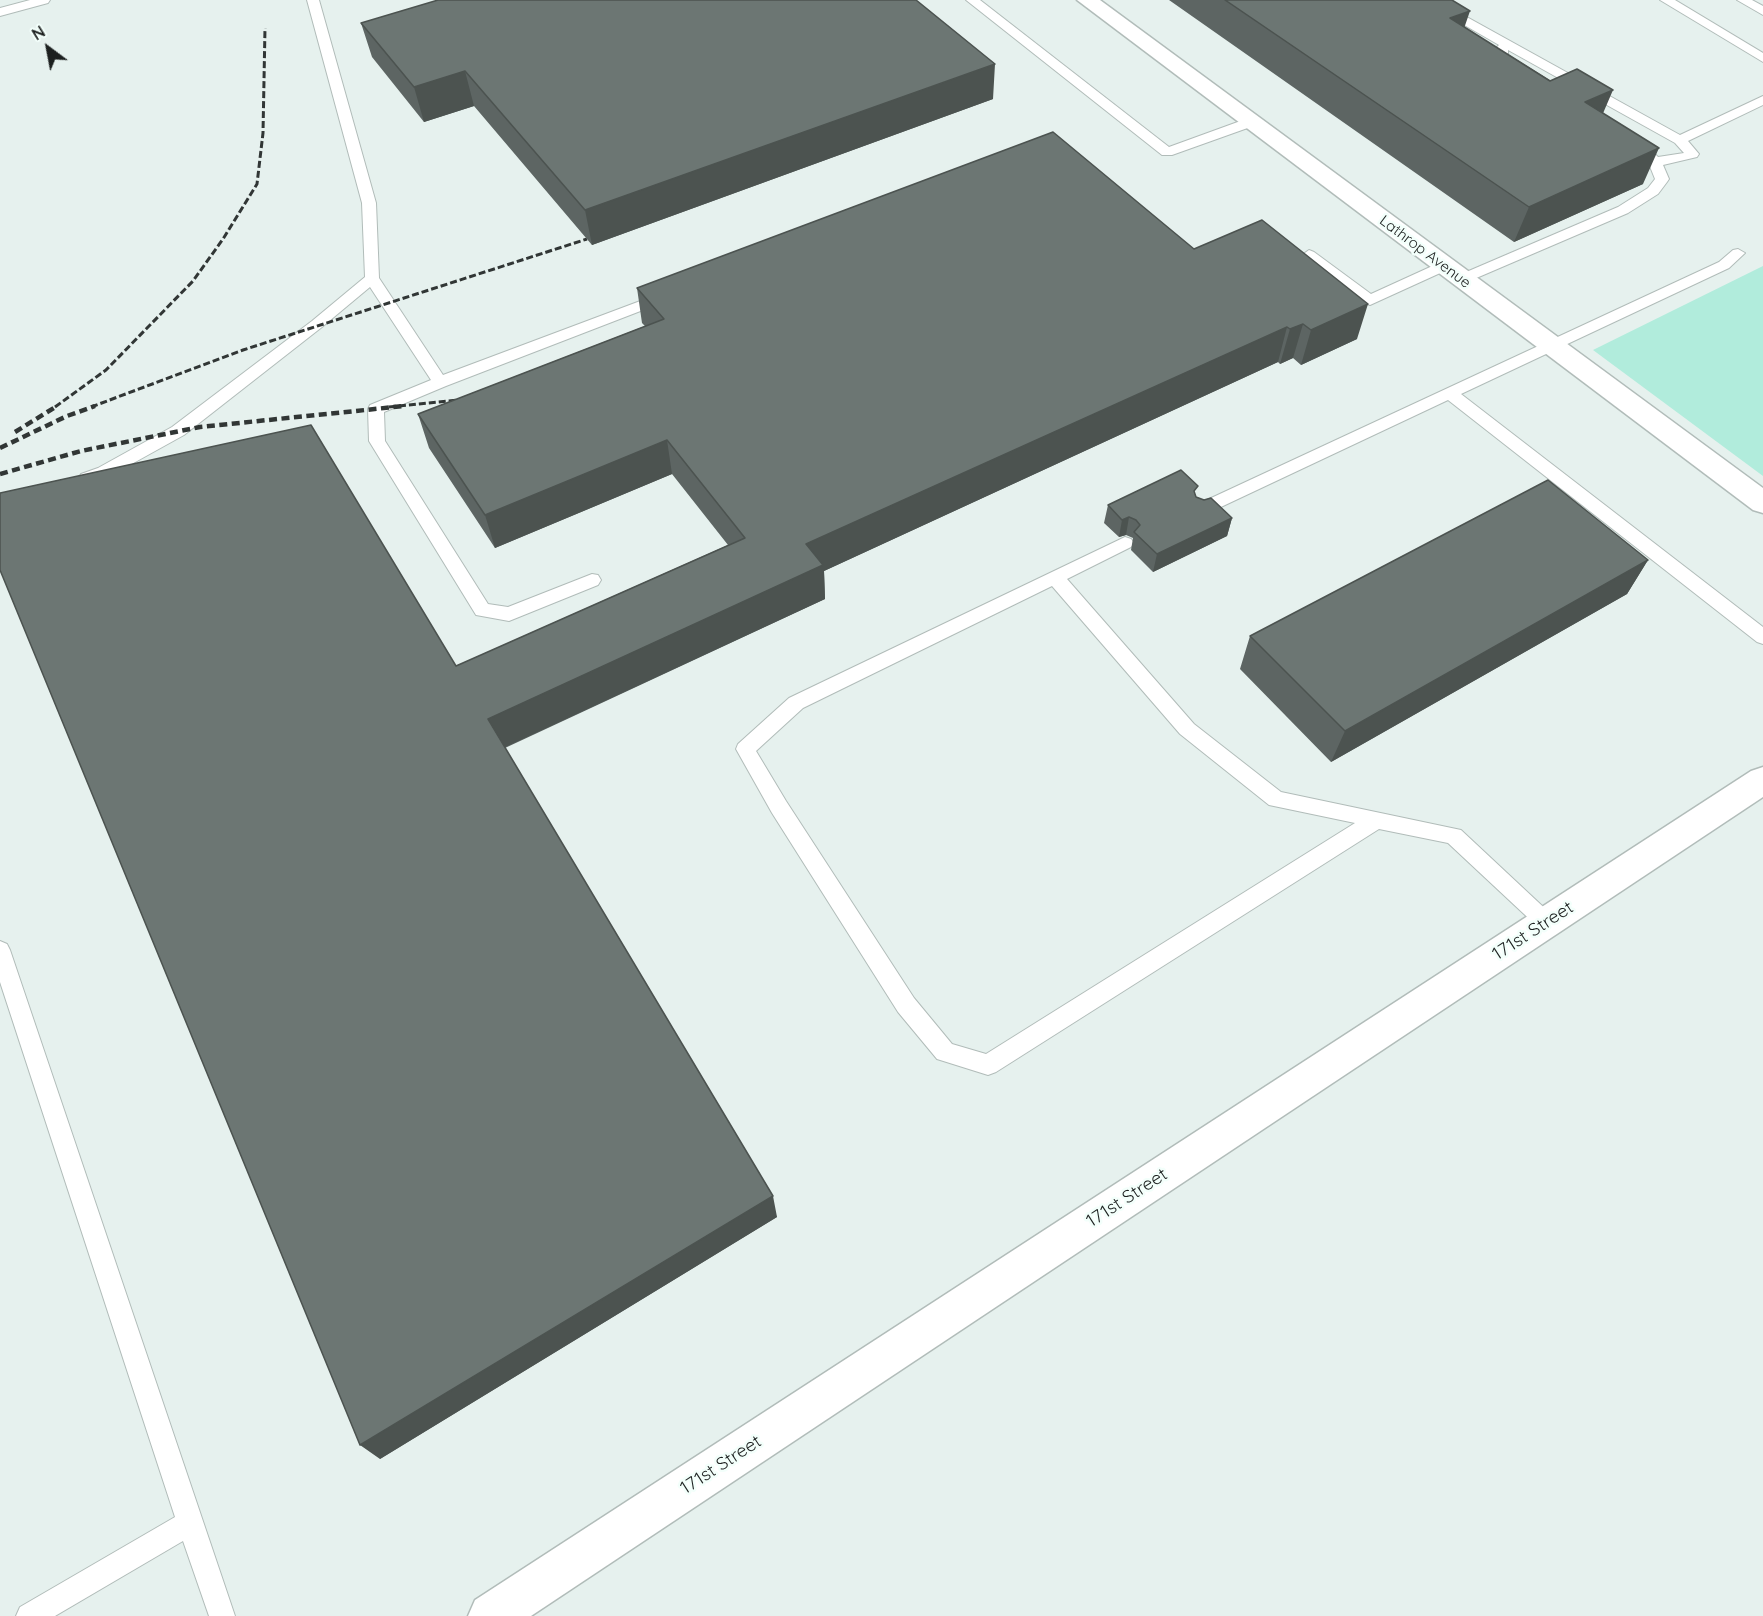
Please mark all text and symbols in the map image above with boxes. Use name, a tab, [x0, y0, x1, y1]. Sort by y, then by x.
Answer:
north arrow	[18, 18, 78, 78]
text: N	[28, 21, 49, 44]
street label: Lathrop Avenue	[1376, 212, 1474, 292]
street label: 171st Street	[1489, 897, 1577, 965]
street label: 171st Street	[1083, 1164, 1171, 1232]
street label: 171st Street	[677, 1431, 765, 1499]

